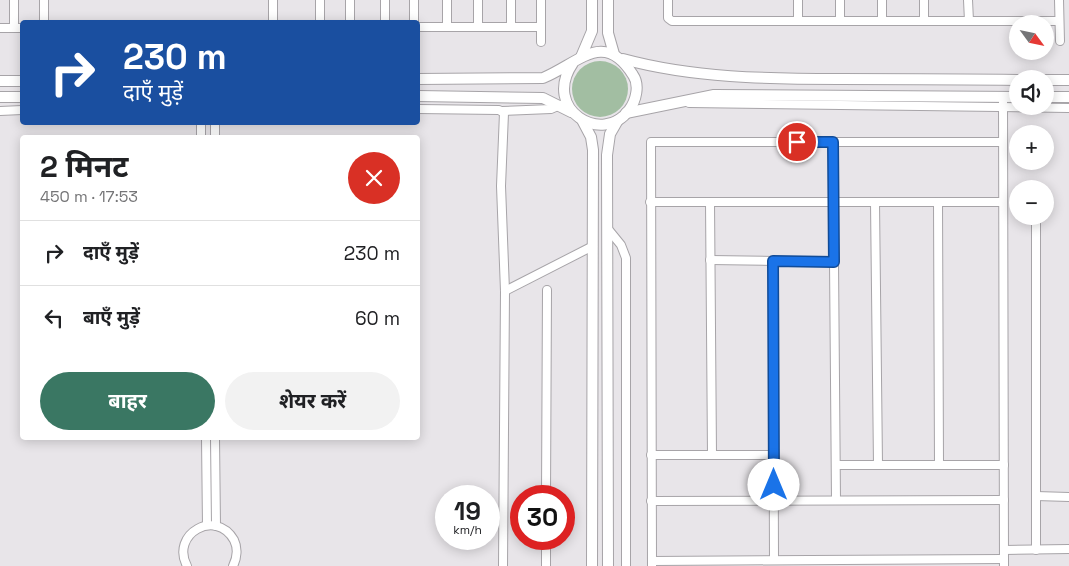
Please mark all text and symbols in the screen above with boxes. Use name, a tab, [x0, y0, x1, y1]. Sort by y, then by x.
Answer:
north arrow	[1009, 15, 1054, 60]
map controls	[1009, 15, 1054, 225]
text: 230 m	[123, 35, 227, 79]
icon: right	[40, 40, 105, 105]
button: sound	[1009, 70, 1054, 115]
text: दाएँ मुड़ें	[123, 78, 183, 106]
pin	[776, 121, 818, 163]
button: +	[1009, 125, 1054, 170]
icon: arrive	[783, 128, 811, 156]
text: 2 मिनट	[40, 147, 128, 186]
button: close	[348, 152, 400, 204]
button: −	[1009, 180, 1054, 225]
text: 450 m · 17:53	[40, 186, 138, 207]
icon: right	[40, 239, 68, 267]
text: दाएँ मुड़ें	[83, 240, 139, 265]
text: 230 m	[344, 241, 400, 266]
icon: left	[40, 304, 68, 332]
text: बाएँ मुड़ें	[83, 305, 140, 330]
text: 60 m	[355, 306, 400, 331]
button: बाहर	[40, 372, 215, 430]
button: शेयर करें	[225, 372, 400, 430]
position arrow	[747, 458, 799, 510]
speed limit sign: 30	[510, 485, 575, 550]
text: 19	[454, 495, 481, 527]
text: km/h	[453, 522, 482, 538]

